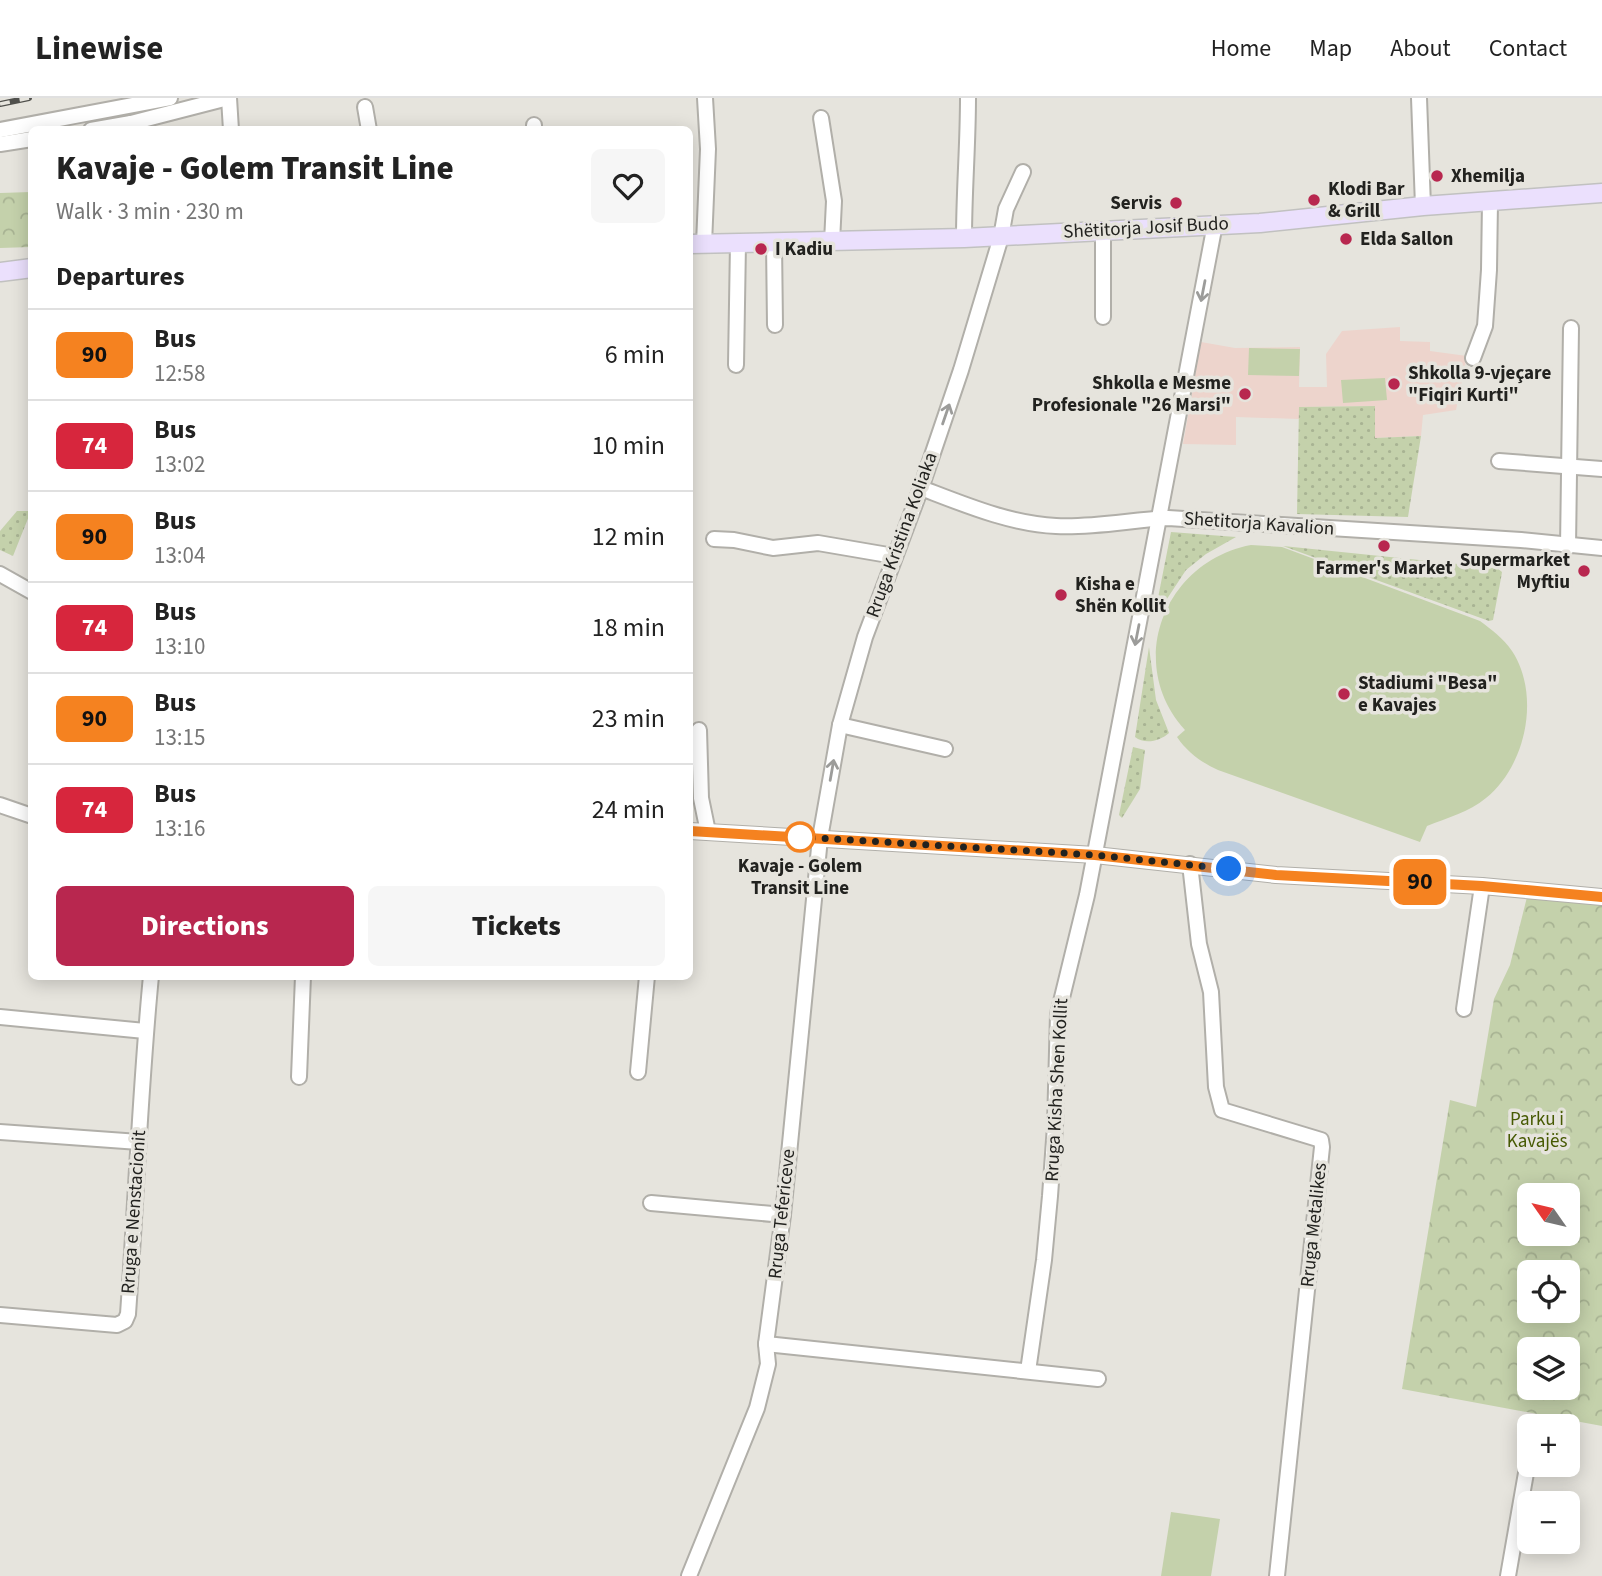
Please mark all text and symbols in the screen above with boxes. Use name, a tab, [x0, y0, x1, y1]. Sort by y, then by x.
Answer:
text: Linewise	[35, 25, 163, 72]
text: Home	[1211, 31, 1271, 66]
text: Map	[1309, 31, 1352, 66]
text: About	[1390, 31, 1451, 66]
text: Contact	[1489, 31, 1567, 66]
text: Kavaje - Golem Transit Line	[56, 145, 454, 192]
button: heart	[591, 149, 665, 223]
place label: Xhemilja	[1451, 163, 1525, 190]
marker: Xhemilja	[1429, 168, 1445, 184]
place label: Klodi Bar & Grill	[1328, 176, 1405, 225]
place label: Servis	[1110, 190, 1162, 217]
marker: Klodi Bar & Grill	[1306, 192, 1322, 208]
text: Walk · 3 min · 230 m	[56, 195, 244, 228]
marker: Servis	[1168, 195, 1184, 211]
street label: Shëtitorja Josif Budo	[1063, 210, 1229, 246]
place label: Elda Sallon	[1360, 226, 1453, 253]
marker: Elda Sallon	[1338, 231, 1354, 247]
place label: I Kadiu	[775, 236, 833, 263]
marker: I Kadiu	[753, 241, 769, 257]
text: Departures	[56, 258, 184, 295]
one-way arrow	[1196, 279, 1209, 302]
text: Bus	[154, 320, 196, 357]
text: 6 min	[605, 336, 665, 373]
text: 90	[82, 337, 107, 372]
text: 12:58	[154, 357, 205, 390]
place label: Shkolla 9-vjeçare "Fiqiri Kurti"	[1408, 360, 1551, 409]
place label: Shkolla e Mesme Profesionale "26 Marsi"	[1032, 370, 1231, 419]
marker: Shkolla 9-vjeçare "Fiqiri Kurti"	[1386, 376, 1402, 392]
marker: Shkolla e Mesme Profesionale "26 Marsi"	[1237, 386, 1253, 402]
one-way arrow	[941, 404, 953, 426]
text: Bus	[154, 411, 196, 448]
text: 10 min	[592, 427, 665, 464]
text: 74	[82, 428, 107, 463]
text: 13:02	[154, 448, 205, 481]
street label: Rruga Kristina Koliaka	[860, 449, 944, 621]
text: Bus	[154, 502, 196, 539]
street label: Shetitorja Kavalion	[1183, 505, 1335, 543]
text: 12 min	[592, 518, 665, 555]
text: 90	[82, 519, 107, 554]
marker: Farmer's Market	[1376, 538, 1392, 554]
text: 13:04	[154, 539, 205, 572]
place label: Supermarket Myftiu	[1460, 547, 1570, 596]
place label: Farmer's Market	[1316, 555, 1452, 582]
marker: Supermarket Myftiu	[1576, 563, 1592, 579]
place label: Kisha e Shën Kollit	[1075, 571, 1166, 620]
marker: Kisha e Shën Kollit	[1053, 587, 1069, 603]
text: Bus	[154, 593, 196, 630]
text: 18 min	[592, 609, 665, 646]
text: 74	[82, 610, 107, 645]
one-way arrow	[1130, 623, 1144, 646]
text: 13:10	[154, 630, 205, 663]
place label: Stadiumi "Besa" e Kavajes	[1358, 670, 1497, 719]
text: Bus	[154, 684, 196, 721]
marker: Stadiumi "Besa" e Kavajes	[1336, 686, 1352, 702]
text: 23 min	[592, 700, 665, 737]
text: 90	[82, 701, 107, 736]
text: 13:15	[154, 721, 205, 754]
one-way arrow	[826, 759, 839, 782]
text: Bus	[154, 775, 196, 812]
text: 24 min	[592, 791, 665, 828]
text: 74	[82, 792, 107, 827]
text: 13:16	[154, 812, 205, 845]
marker: Kavaje - Golem Transit Line	[785, 822, 815, 852]
your location	[1211, 851, 1246, 886]
place label: Kavaje - Golem Transit Line	[738, 853, 862, 902]
line badge: 90	[1388, 859, 1452, 905]
text: 90	[1407, 864, 1433, 899]
button: Directions	[56, 886, 354, 966]
button: Tickets	[368, 886, 665, 966]
street label: Rruga Kisha Shen Kollit	[1039, 997, 1075, 1182]
park label: Parku i Kavajës	[1507, 1106, 1567, 1155]
street label: Rruga e Nenstacionit	[115, 1129, 153, 1295]
street label: Rruga Tefericeve	[762, 1148, 802, 1280]
street label: Rruga Metalikes	[1294, 1161, 1334, 1289]
north arrow	[1517, 1183, 1580, 1246]
map controls	[1517, 1183, 1580, 1554]
button: locate	[1517, 1260, 1580, 1323]
button: layers	[1517, 1337, 1580, 1400]
button: +	[1517, 1414, 1580, 1477]
button: −	[1517, 1491, 1580, 1554]

